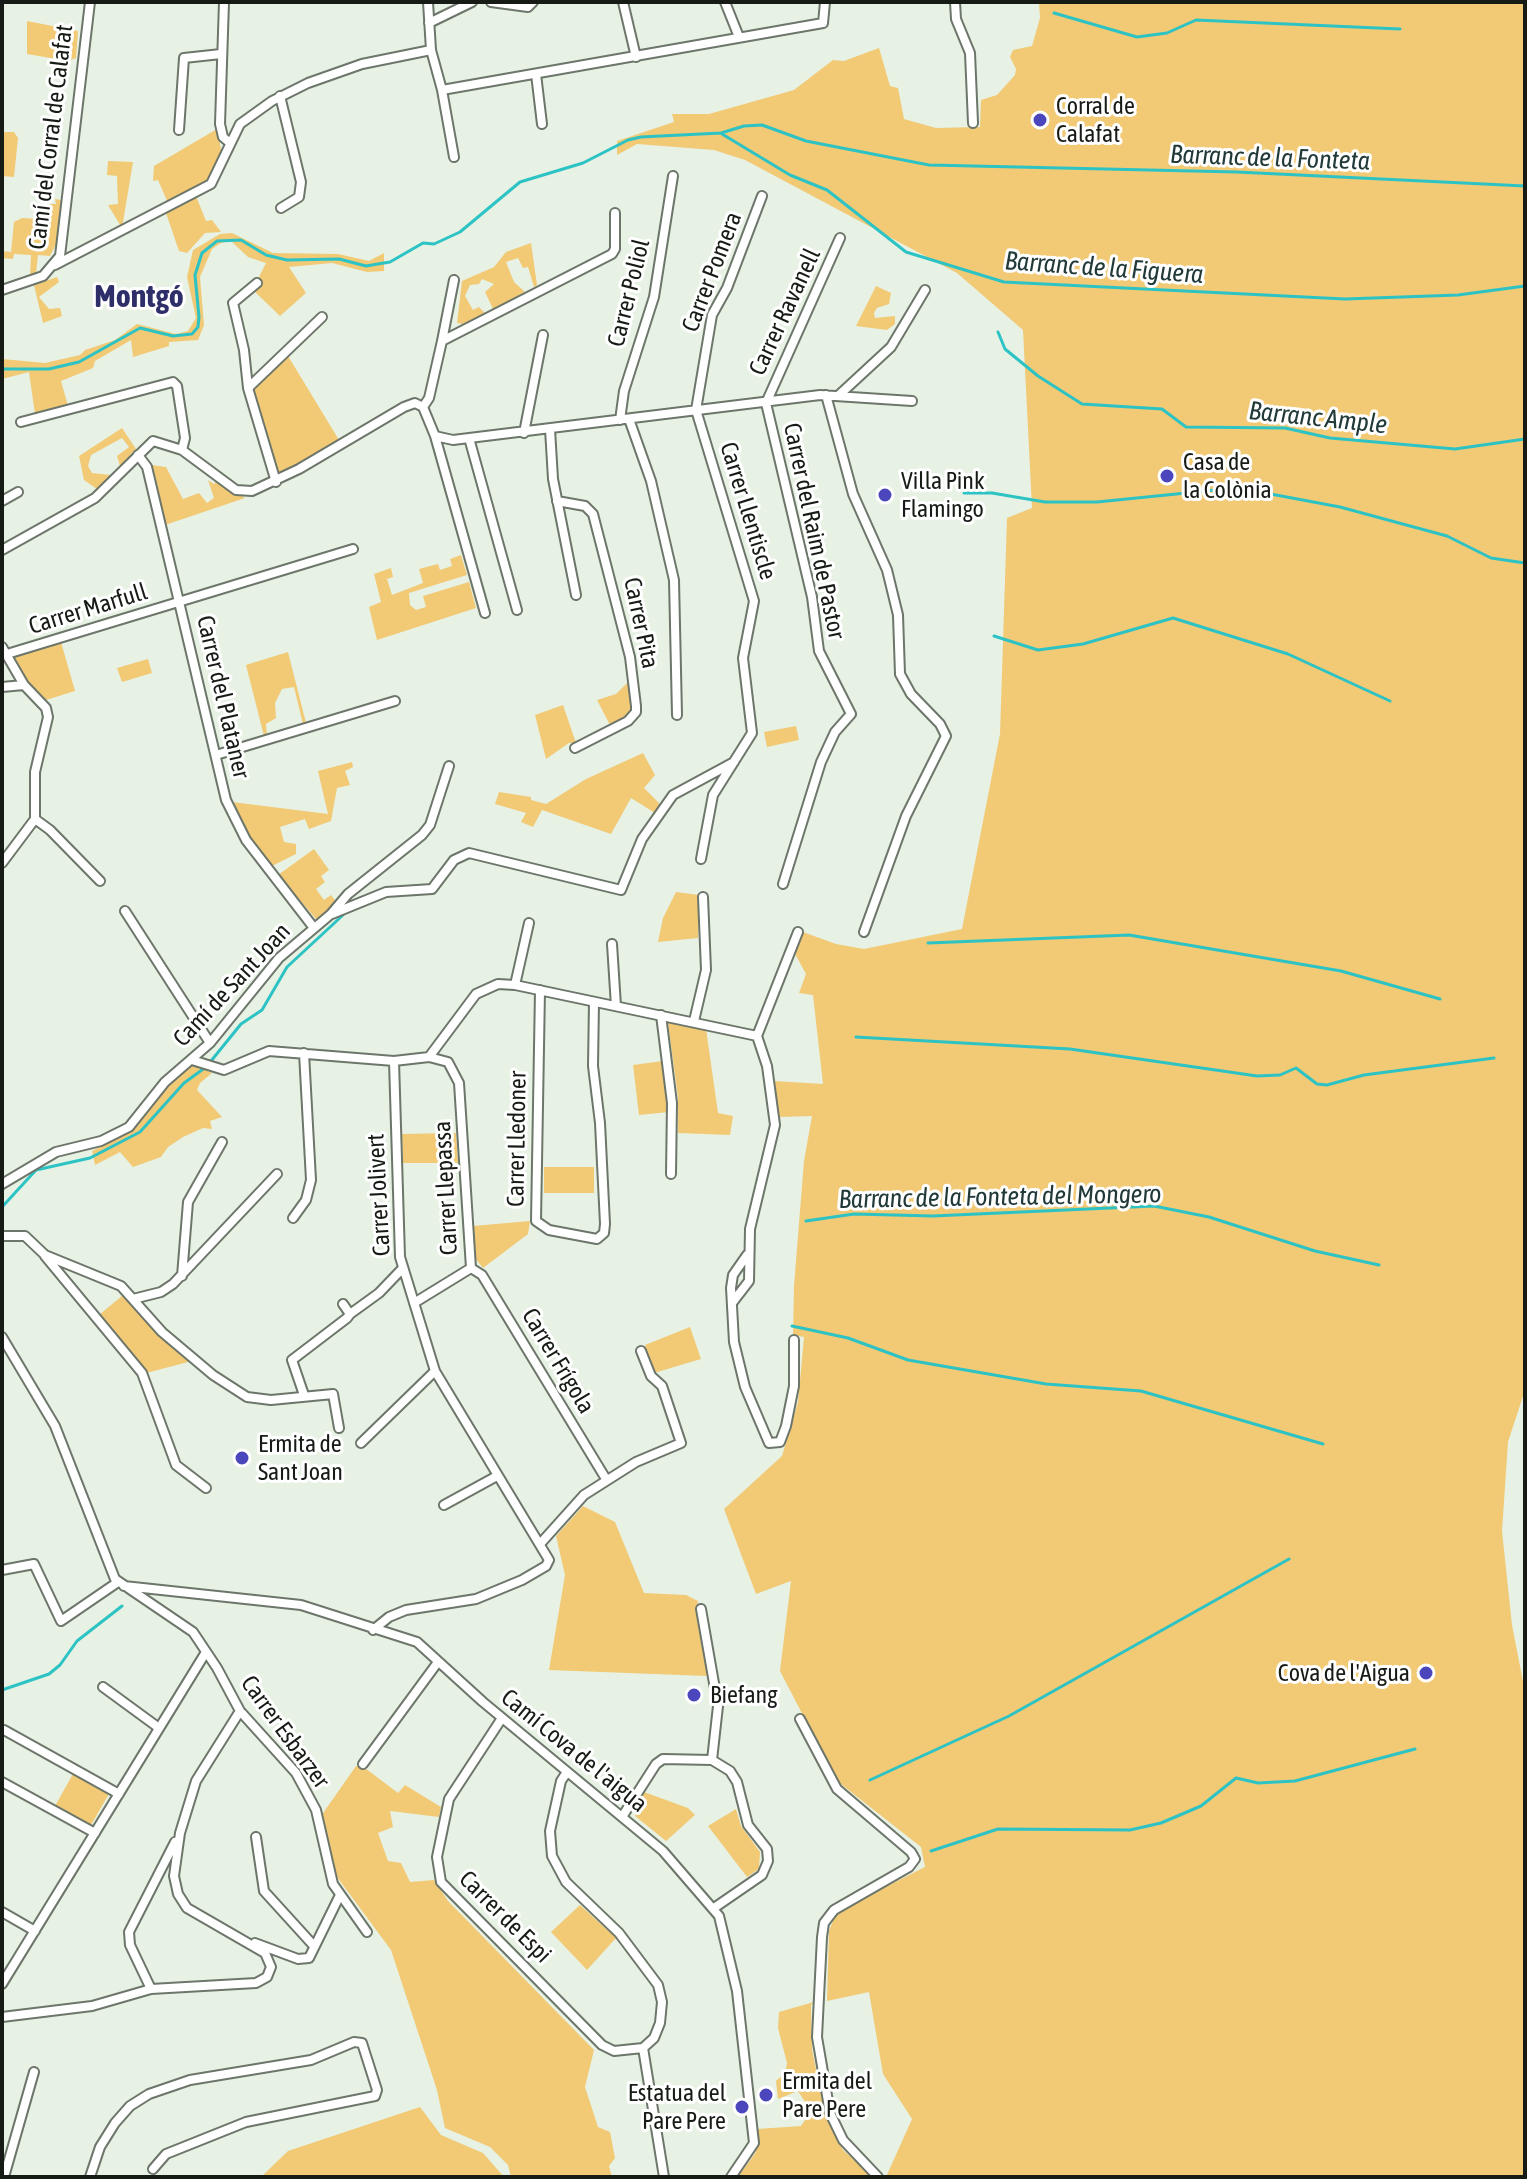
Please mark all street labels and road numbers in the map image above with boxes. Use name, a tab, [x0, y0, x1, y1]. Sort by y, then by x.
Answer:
street label: Camí del Corral de Calafat	[23, 23, 79, 251]
street label: Carrer Pomera	[676, 208, 748, 336]
street label: Carrer Poliol	[602, 236, 656, 350]
street label: Carrer Ravanell	[743, 244, 827, 380]
street label: Carrer del Raim de Pastor	[777, 420, 851, 642]
street label: Carrer Llentiscle	[713, 439, 783, 583]
street label: Carrer Pita	[617, 575, 665, 671]
street label: Carrer Marfull	[25, 577, 151, 641]
street label: Carrer del Plataner	[190, 613, 256, 781]
street label: Camí de Sant Joan	[167, 917, 297, 1053]
street label: Carrer Lledoner	[501, 1071, 533, 1207]
street label: Carrer Llepassa	[428, 1120, 464, 1256]
street label: Carrer Jolivert	[361, 1133, 397, 1257]
street label: Carrer Frígola	[515, 1303, 601, 1419]
street label: Carrer Esbarzer	[235, 1670, 335, 1794]
street label: Camí Cova de l'aigua	[495, 1683, 653, 1819]
street label: Carrer de Espi	[453, 1865, 557, 1969]

